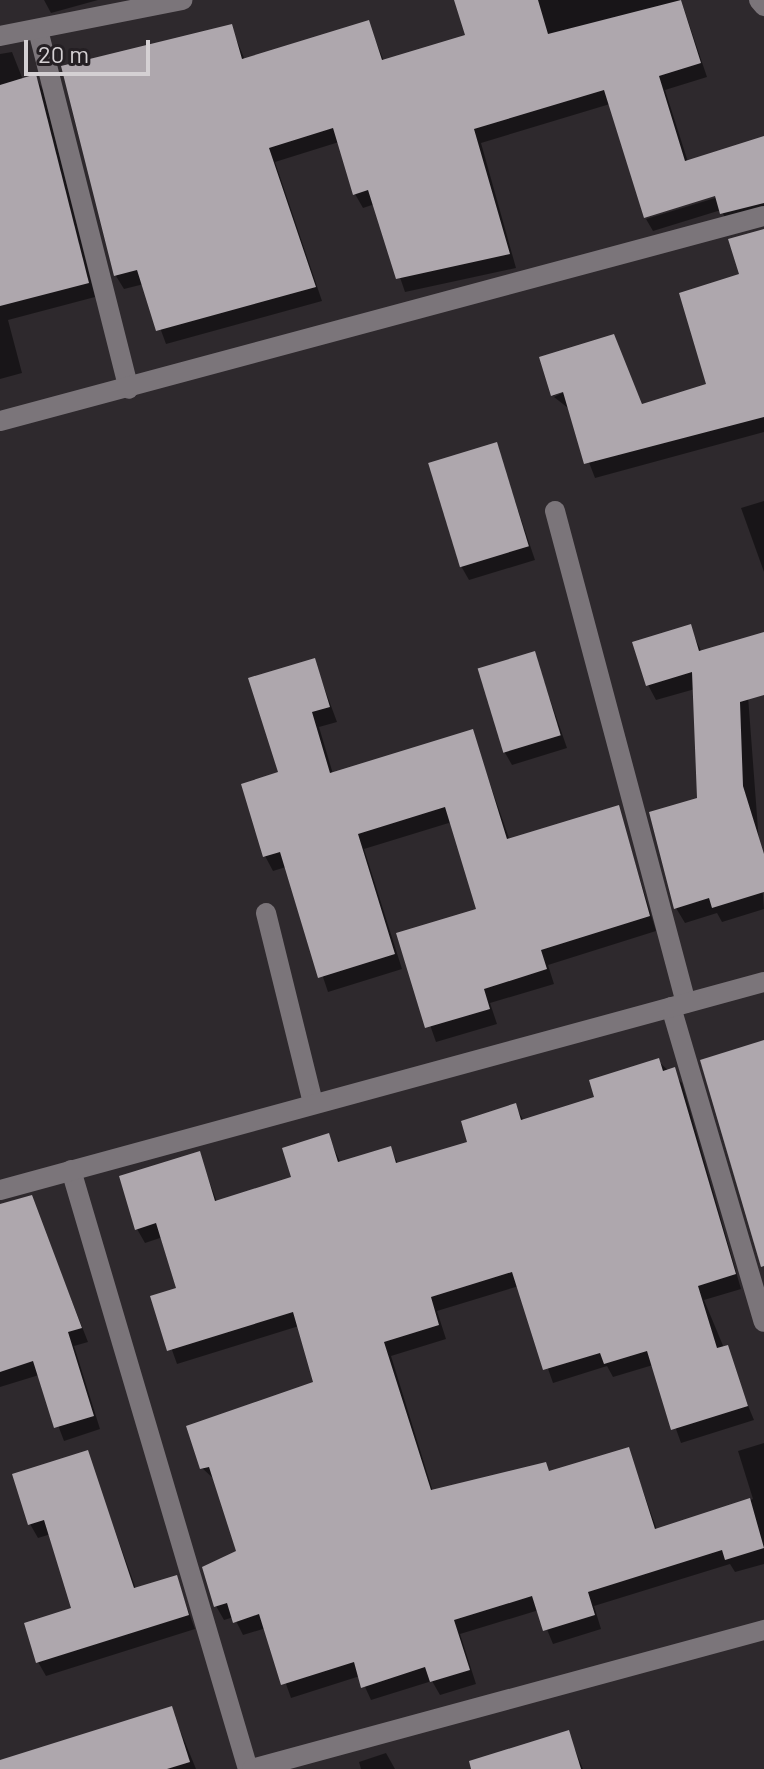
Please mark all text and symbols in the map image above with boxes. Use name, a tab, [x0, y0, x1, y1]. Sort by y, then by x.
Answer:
scale bar	[28, 24, 154, 74]
text: 20 m	[38, 39, 89, 68]

